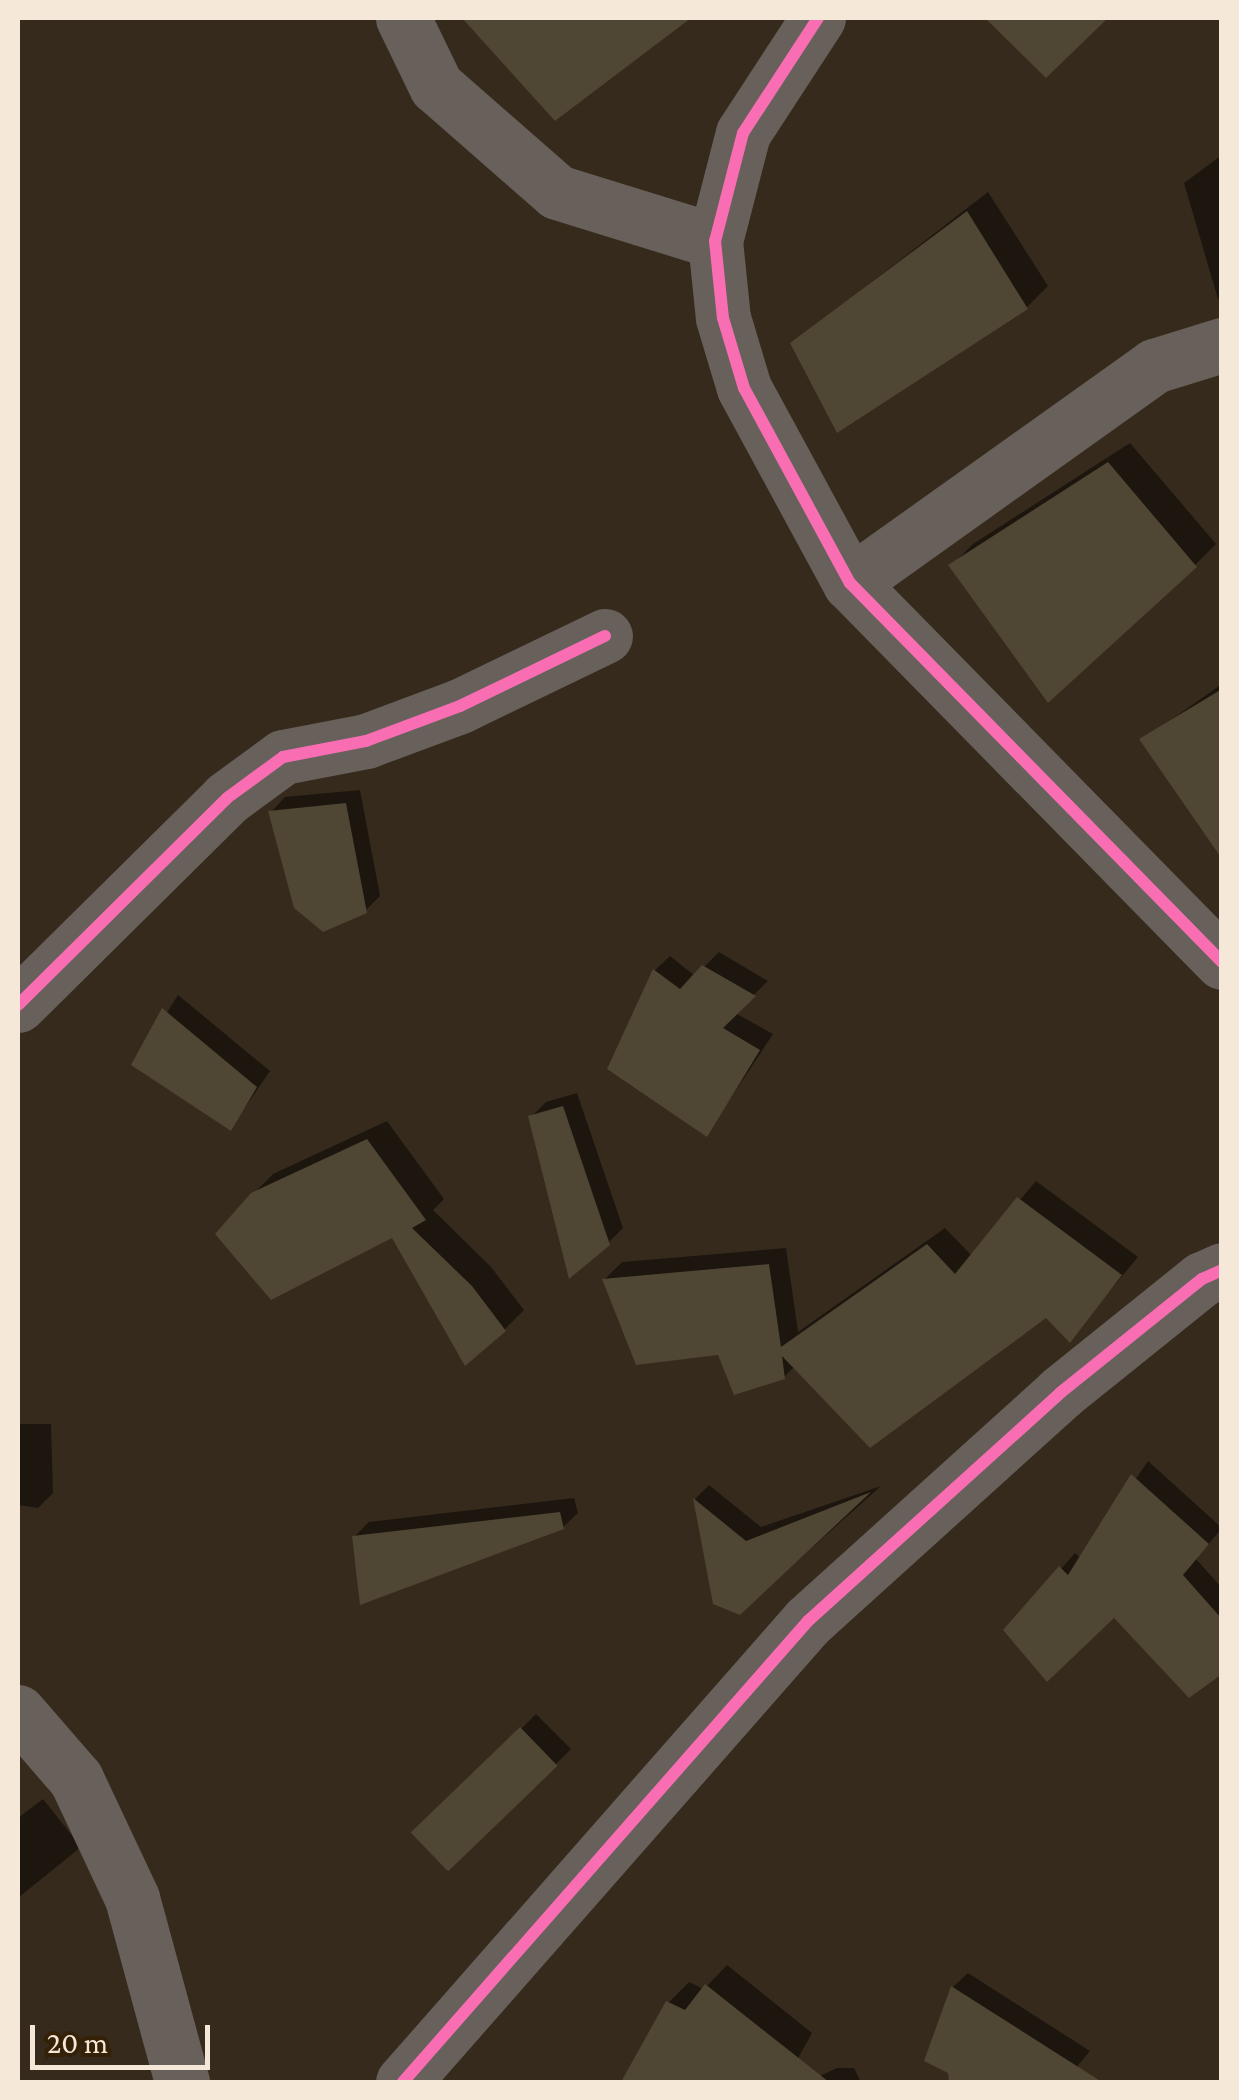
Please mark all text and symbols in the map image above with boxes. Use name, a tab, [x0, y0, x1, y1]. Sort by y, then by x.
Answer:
scale bar	[35, 2005, 215, 2067]
text: 20 m	[47, 2026, 108, 2059]

